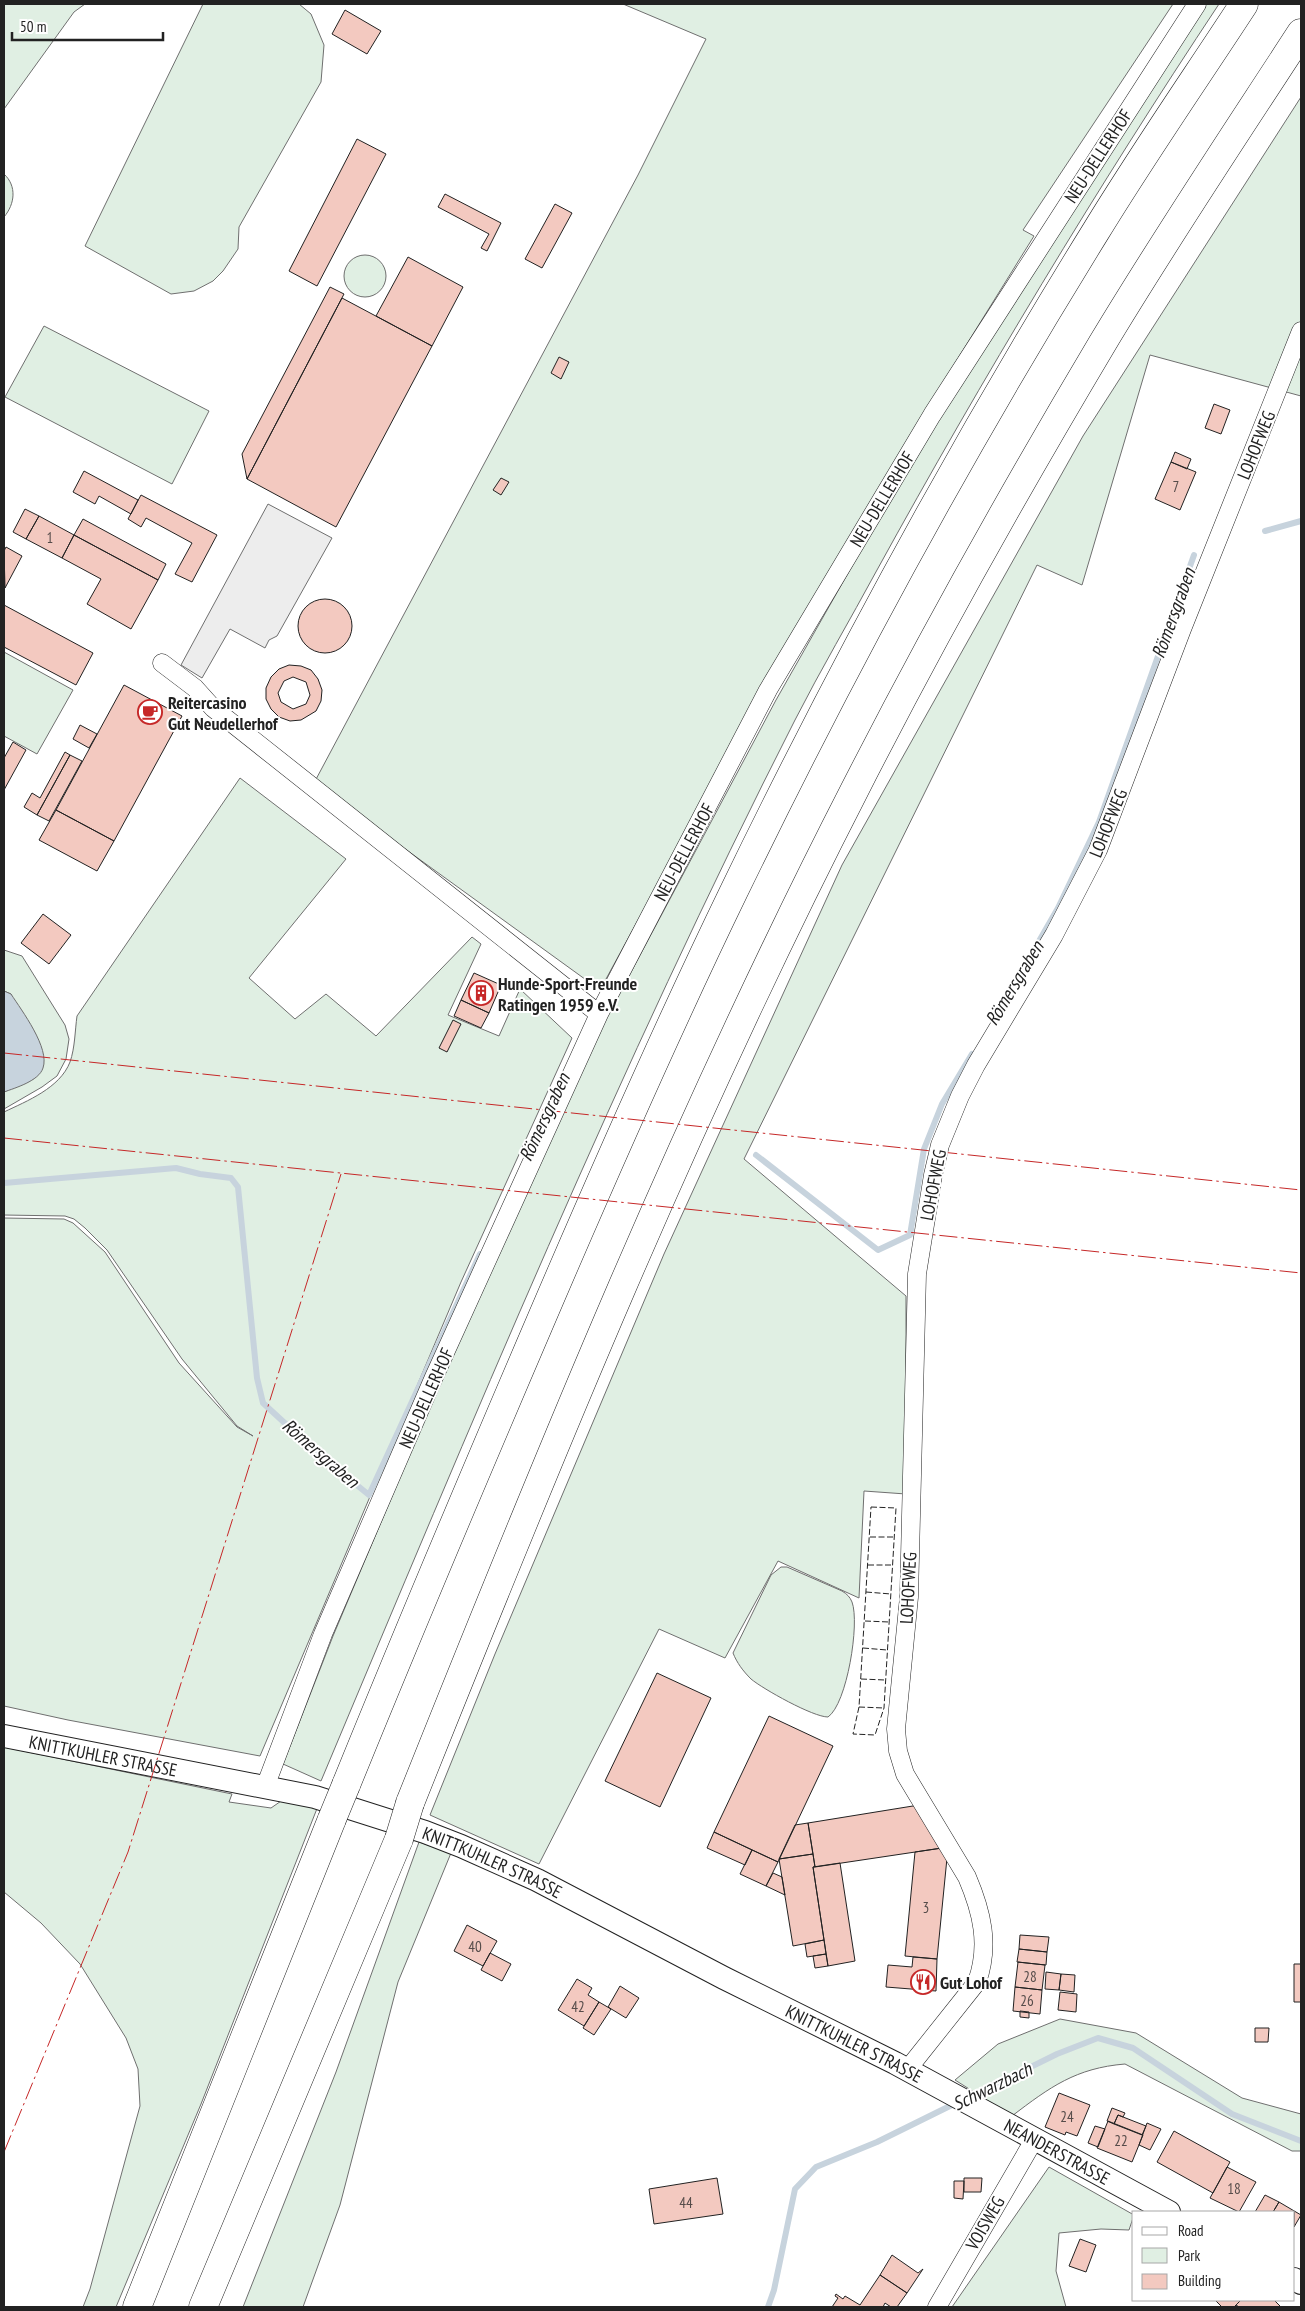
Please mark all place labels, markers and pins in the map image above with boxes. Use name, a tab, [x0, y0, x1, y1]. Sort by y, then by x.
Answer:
place label: Reitercasino Gut Neudellerhof	[168, 691, 279, 735]
cafe icon: Reitercasino Gut Neudellerhof	[137, 699, 163, 725]
place label: Hunde-Sport-Freunde Ratingen 1959 e.V.	[498, 972, 638, 1016]
building icon: Hunde-Sport-Freunde Ratingen 1959 e.V.	[468, 980, 494, 1006]
restaurant icon: Gut Lohof	[910, 1969, 936, 1995]
place label: Gut Lohof	[940, 1971, 1003, 1994]

